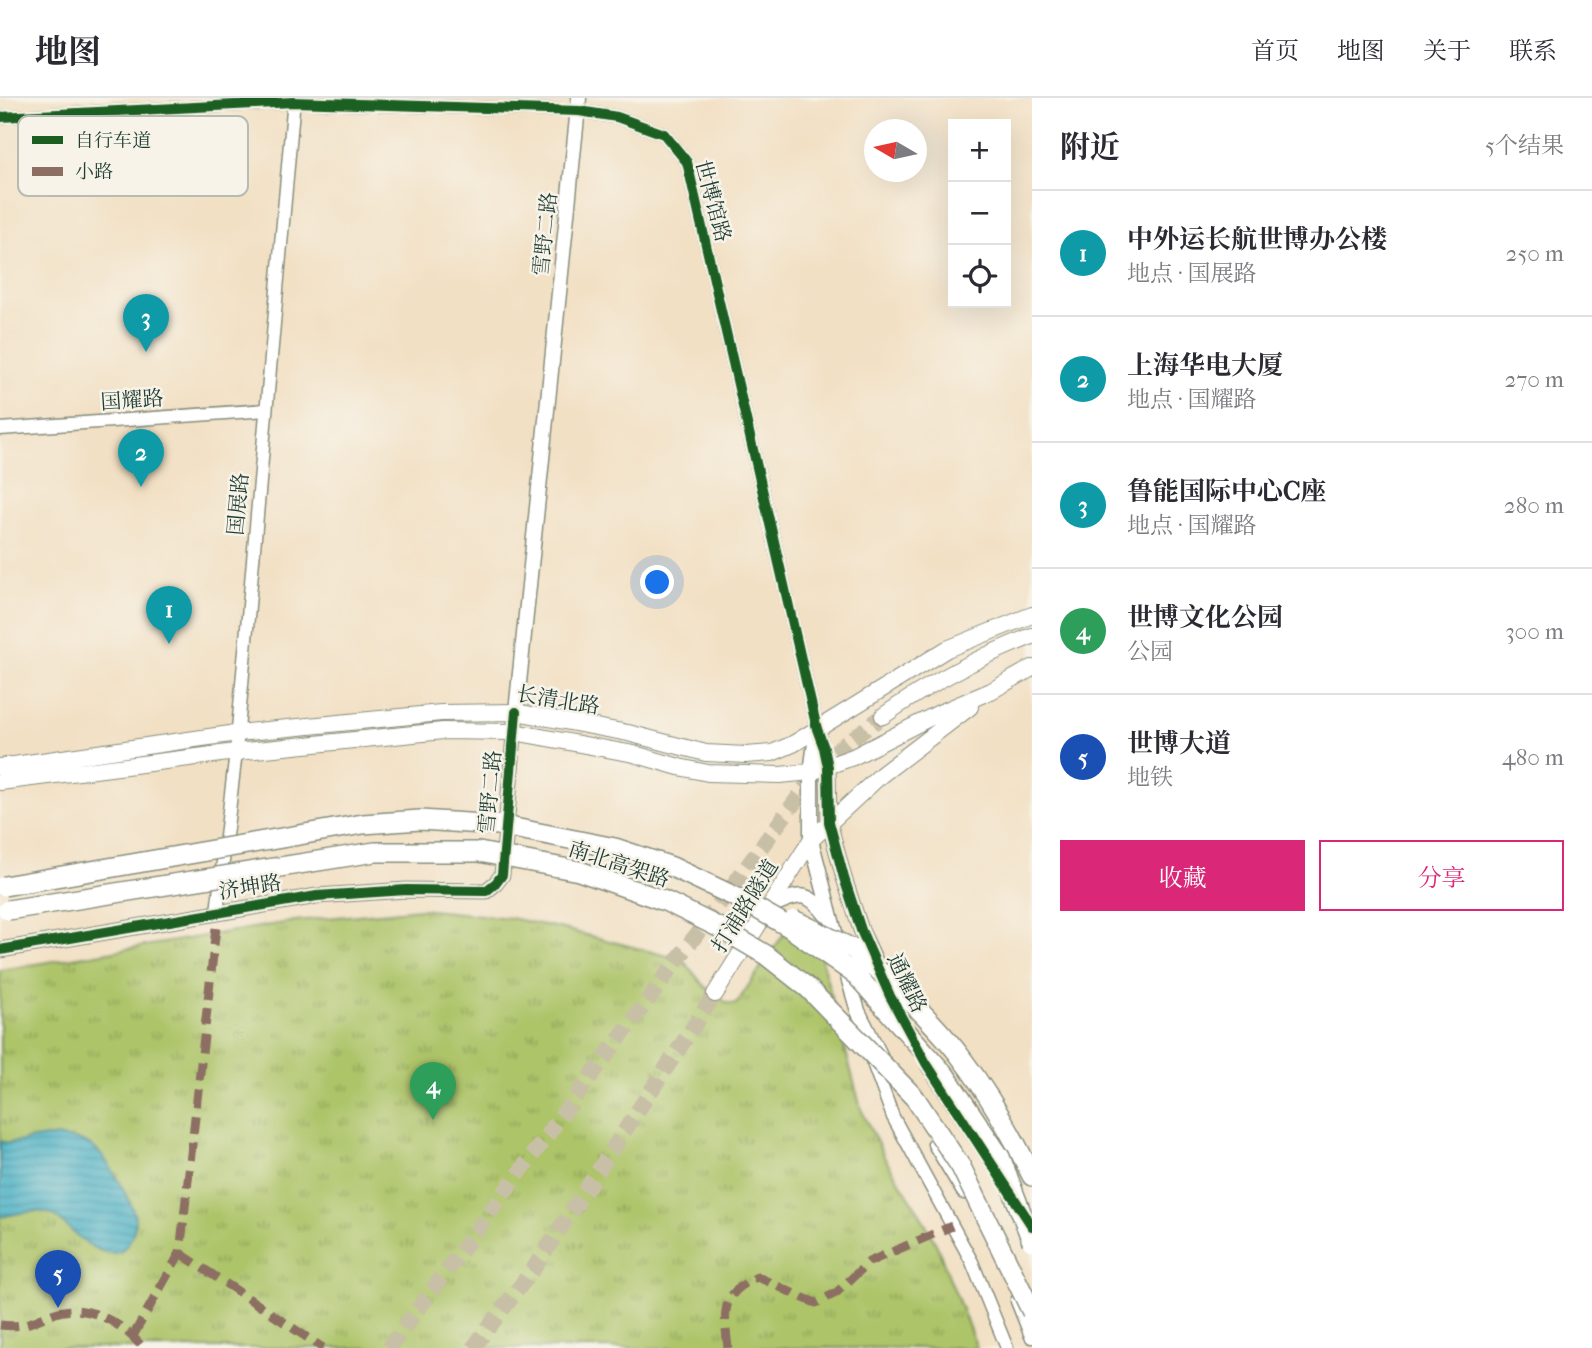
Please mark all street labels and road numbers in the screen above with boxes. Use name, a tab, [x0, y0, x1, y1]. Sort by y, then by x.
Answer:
street label: 世博馆路	[691, 157, 735, 245]
street label: 雪野二路	[529, 191, 561, 277]
street label: 国耀路	[100, 386, 164, 414]
street label: 国展路	[223, 472, 253, 536]
street label: 长清北路	[515, 682, 601, 718]
street label: 雪野二路	[474, 749, 506, 835]
street label: 南北高架路	[565, 836, 673, 892]
street label: 打浦路隧道	[707, 855, 783, 957]
street label: 济坤路	[217, 870, 283, 904]
street label: 通耀路	[882, 949, 932, 1017]

